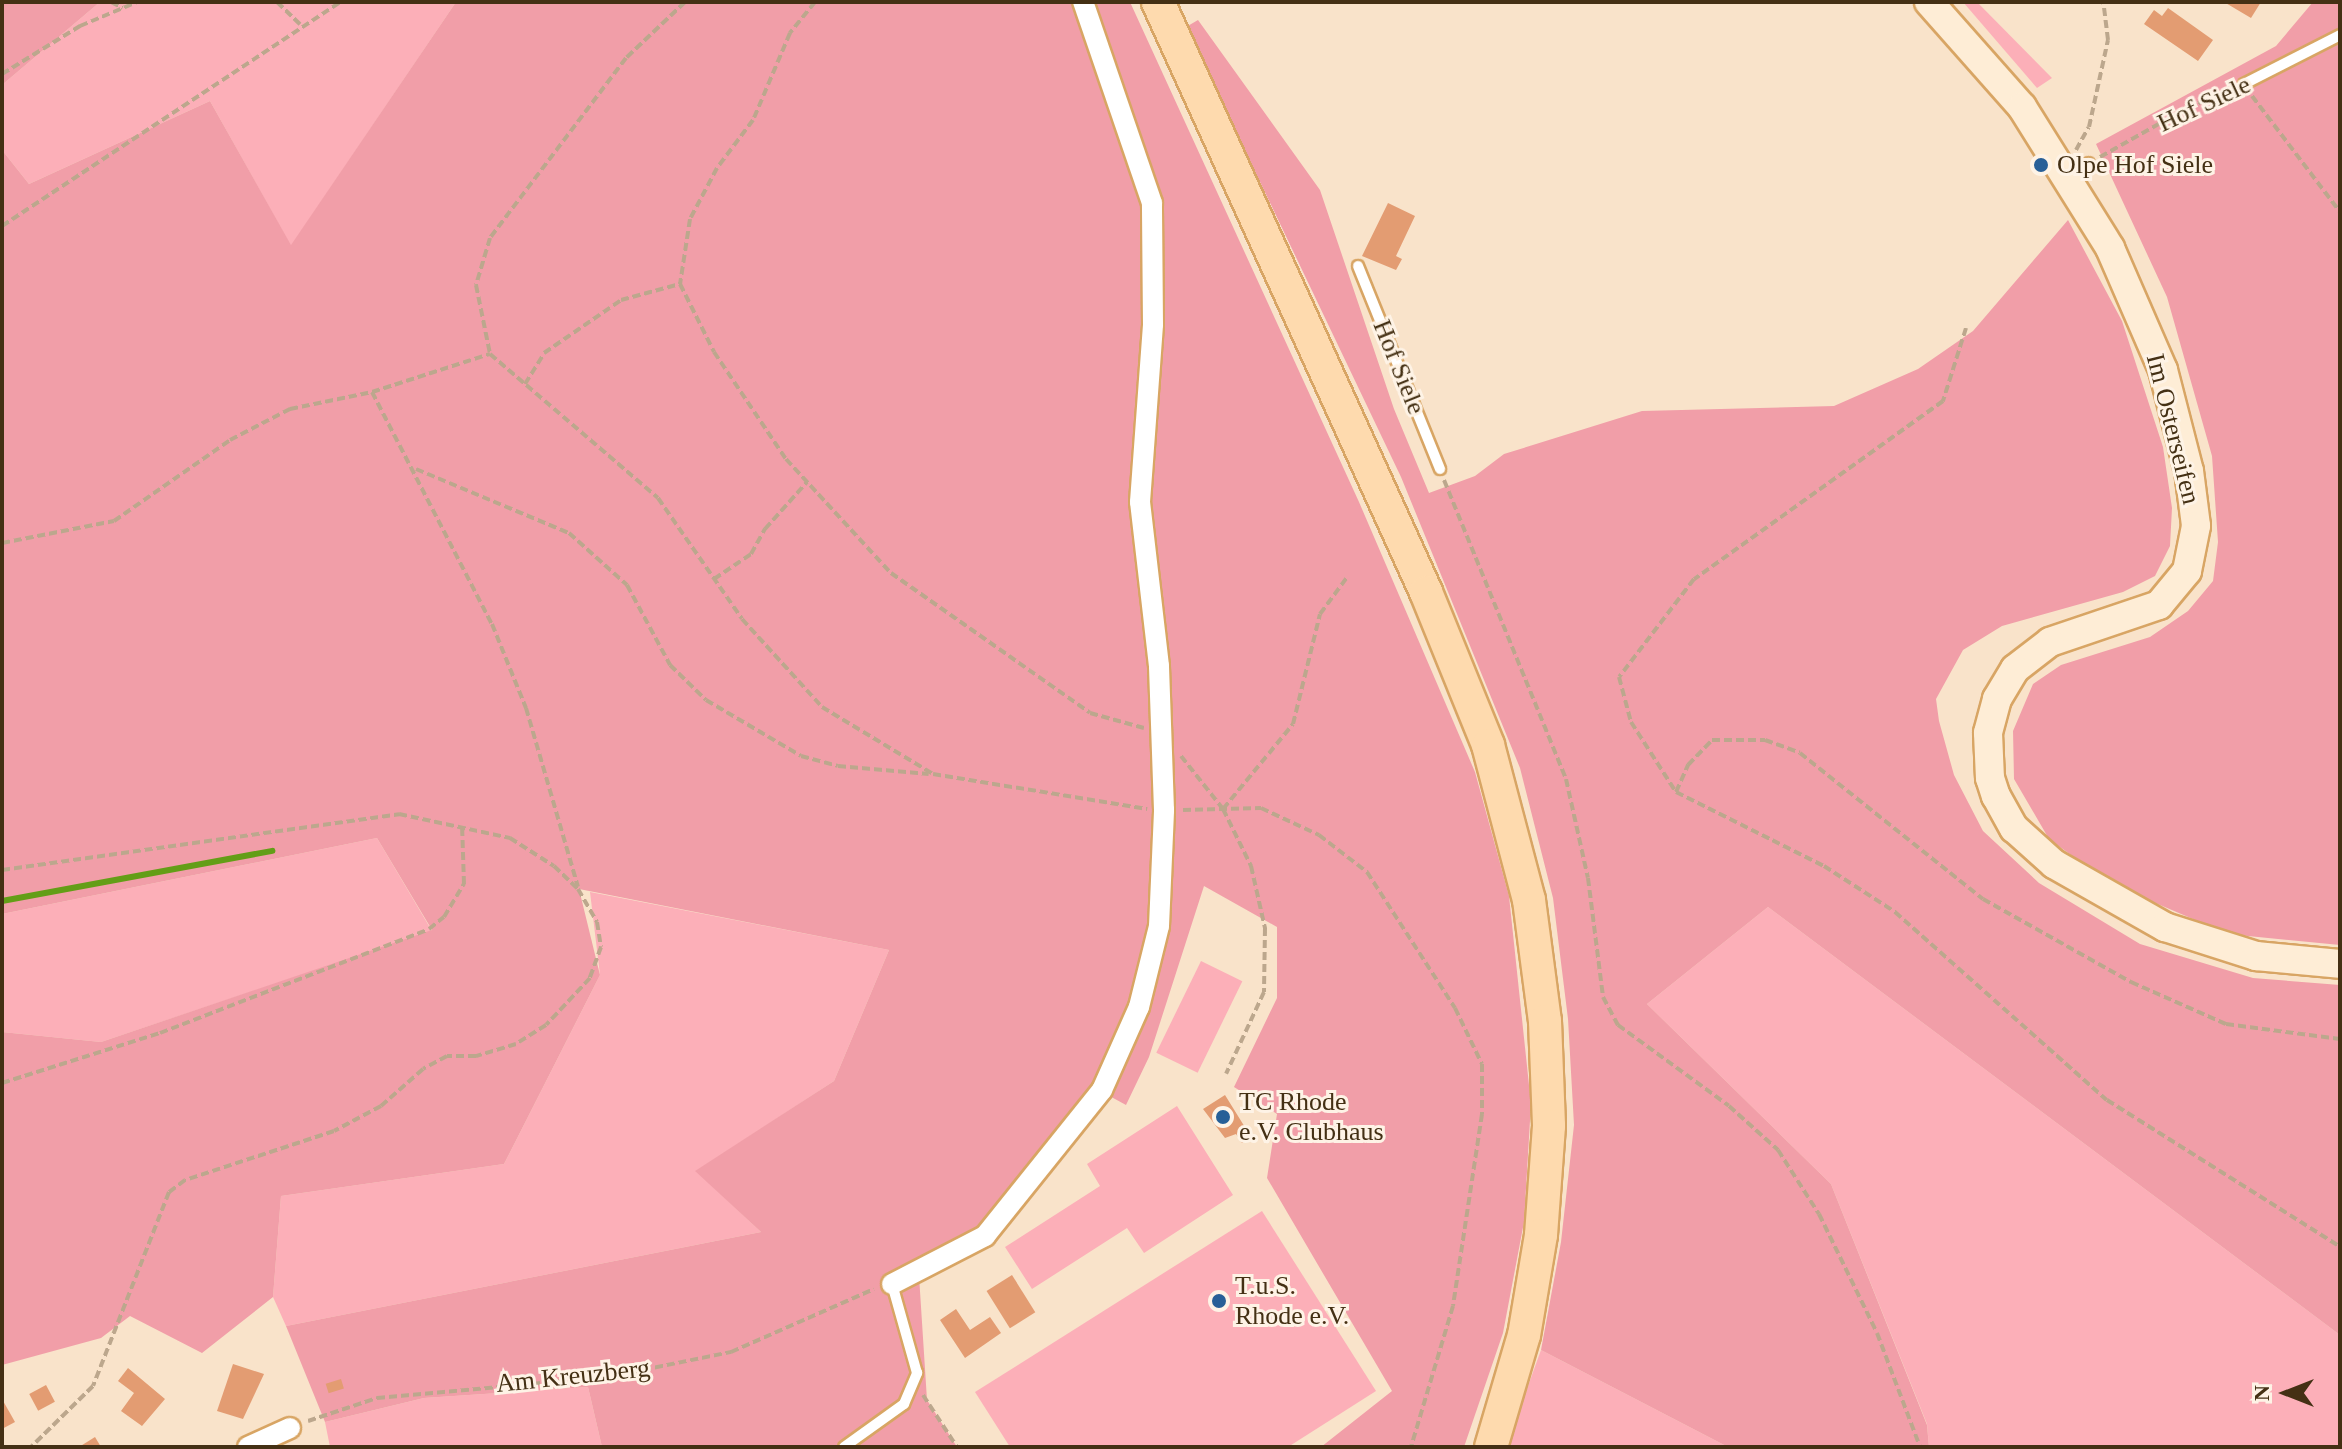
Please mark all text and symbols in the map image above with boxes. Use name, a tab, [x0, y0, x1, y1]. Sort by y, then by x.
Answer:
street label: Hof Siele	[2153, 69, 2255, 139]
place label: Olpe Hof Siele	[2057, 149, 2213, 181]
marker: Olpe Hof Siele	[2032, 156, 2050, 174]
street label: Hof Siele	[1366, 315, 1432, 419]
street label: Im Osterseifen	[2139, 351, 2207, 507]
place label: TC Rhode e.V. Clubhaus	[1239, 1086, 1384, 1148]
marker: TC Rhode e.V. Clubhaus	[1214, 1108, 1232, 1126]
place label: T.u.S. Rhode e.V.	[1235, 1270, 1349, 1332]
marker: T.u.S. Rhode e.V.	[1210, 1292, 1228, 1310]
street label: Am Kreuzberg	[494, 1352, 652, 1400]
north arrow	[2246, 1353, 2326, 1433]
text: N	[2249, 1385, 2274, 1401]

